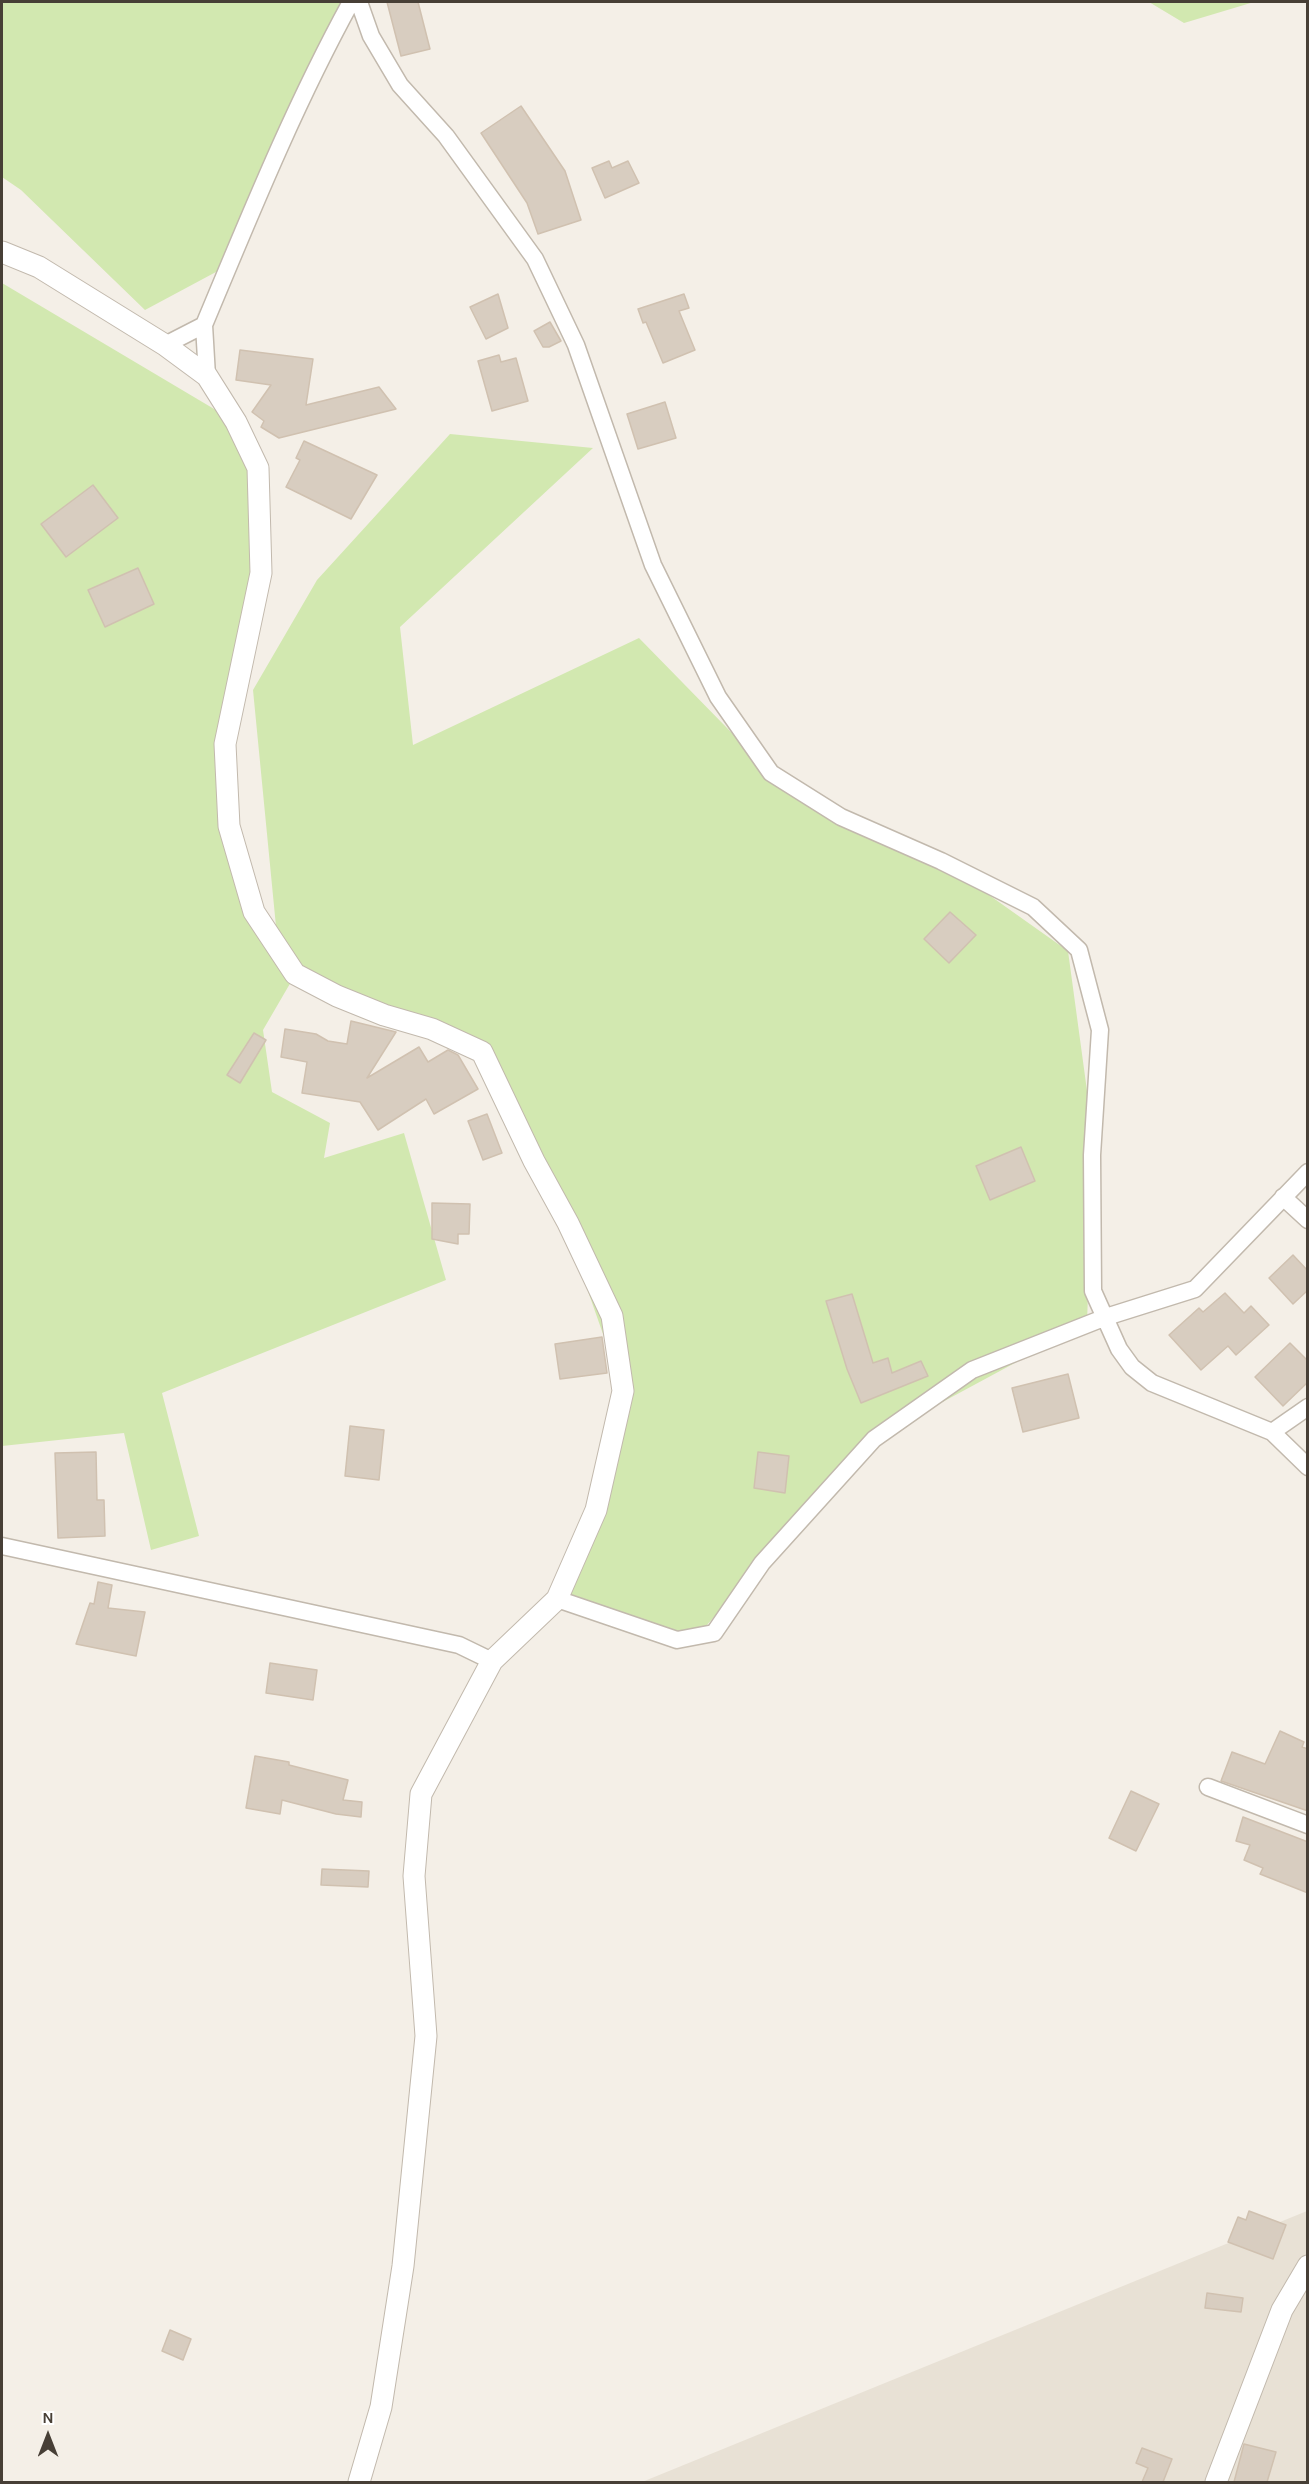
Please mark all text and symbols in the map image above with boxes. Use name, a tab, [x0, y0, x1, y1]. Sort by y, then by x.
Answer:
north arrow	[18, 2406, 78, 2466]
text: N	[42, 2408, 54, 2427]

